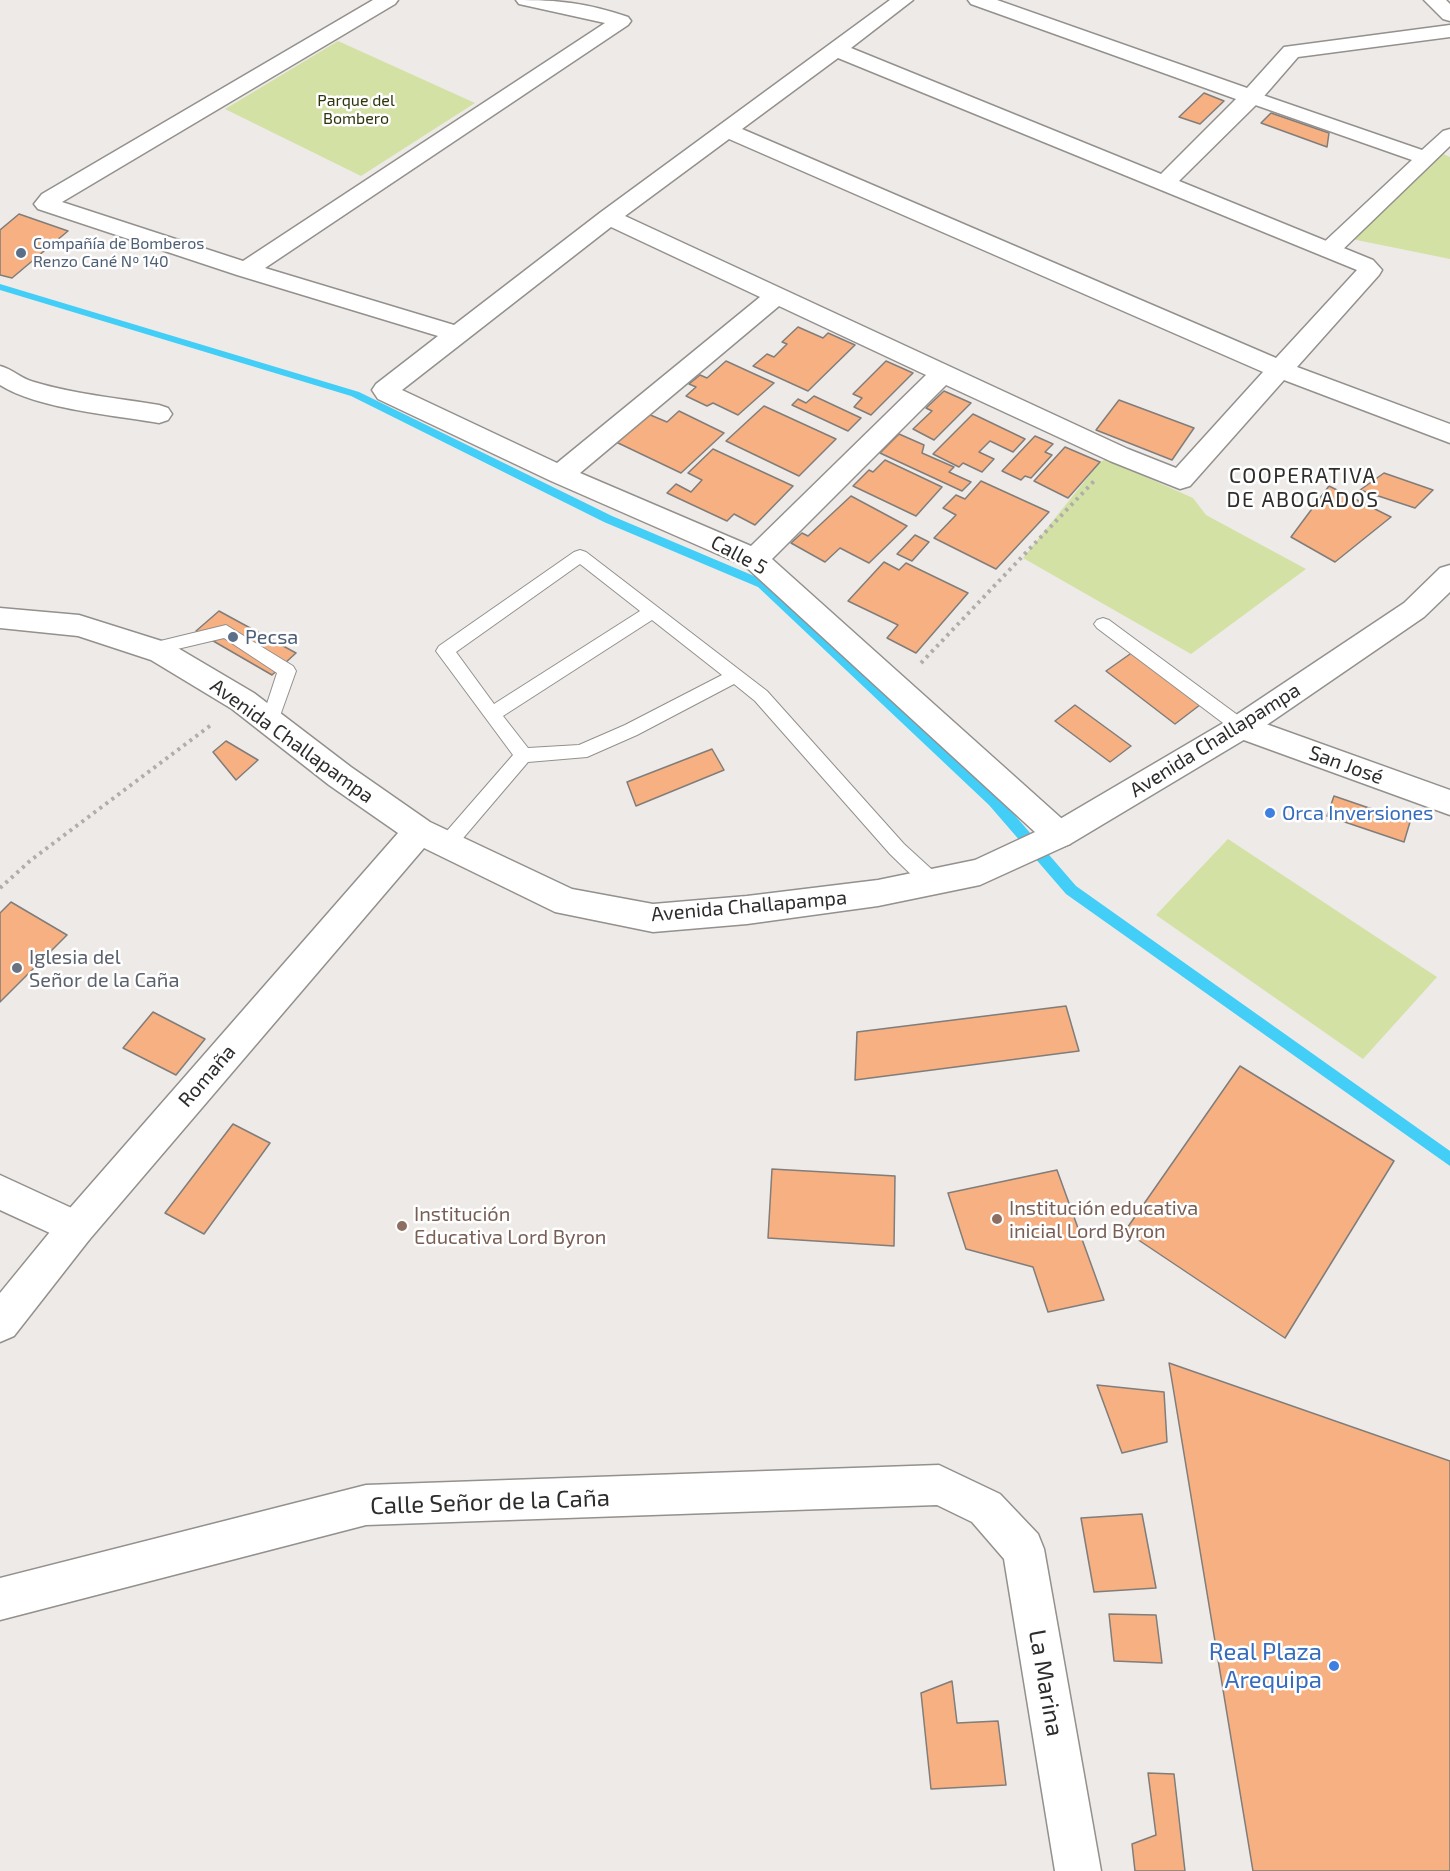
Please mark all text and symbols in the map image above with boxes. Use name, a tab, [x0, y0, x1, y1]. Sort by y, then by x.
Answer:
park label: Parque del Bombero	[317, 91, 395, 129]
place label: Compañía de Bomberos Renzo Cané Nº 140	[33, 234, 204, 272]
marker: Compañía de Bomberos Renzo Cané Nº 140	[14, 246, 28, 260]
district label: COOPERATIVA DE ABOGADOS	[1227, 463, 1379, 513]
street label: Calle 5	[707, 530, 771, 580]
place label: Pecsa	[245, 625, 298, 649]
marker: Pecsa	[226, 630, 240, 644]
street label: Avenida Challapampa	[206, 674, 378, 808]
street label: Avenida Challapampa	[1125, 678, 1305, 802]
street label: San José	[1306, 740, 1386, 790]
place label: Orca Inversiones	[1282, 801, 1433, 825]
marker: Orca Inversiones	[1263, 806, 1277, 820]
street label: Avenida Challapampa	[650, 885, 848, 927]
place label: Iglesia del Señor de la Caña	[29, 945, 179, 992]
marker: Iglesia del Señor de la Caña	[10, 961, 24, 975]
street label: Romaña	[173, 1040, 241, 1112]
place label: Institución educativa inicial Lord Byron	[1009, 1196, 1198, 1243]
place label: Institución Educativa Lord Byron	[414, 1202, 606, 1249]
marker: Institución educativa inicial Lord Byron	[990, 1212, 1004, 1226]
marker: Institución Educativa Lord Byron	[395, 1219, 409, 1233]
street label: Calle Señor de la Caña	[370, 1483, 610, 1521]
street label: La Marina	[1022, 1627, 1070, 1739]
place label: Real Plaza Arequipa	[1209, 1638, 1322, 1694]
marker: Real Plaza Arequipa	[1327, 1659, 1341, 1673]

